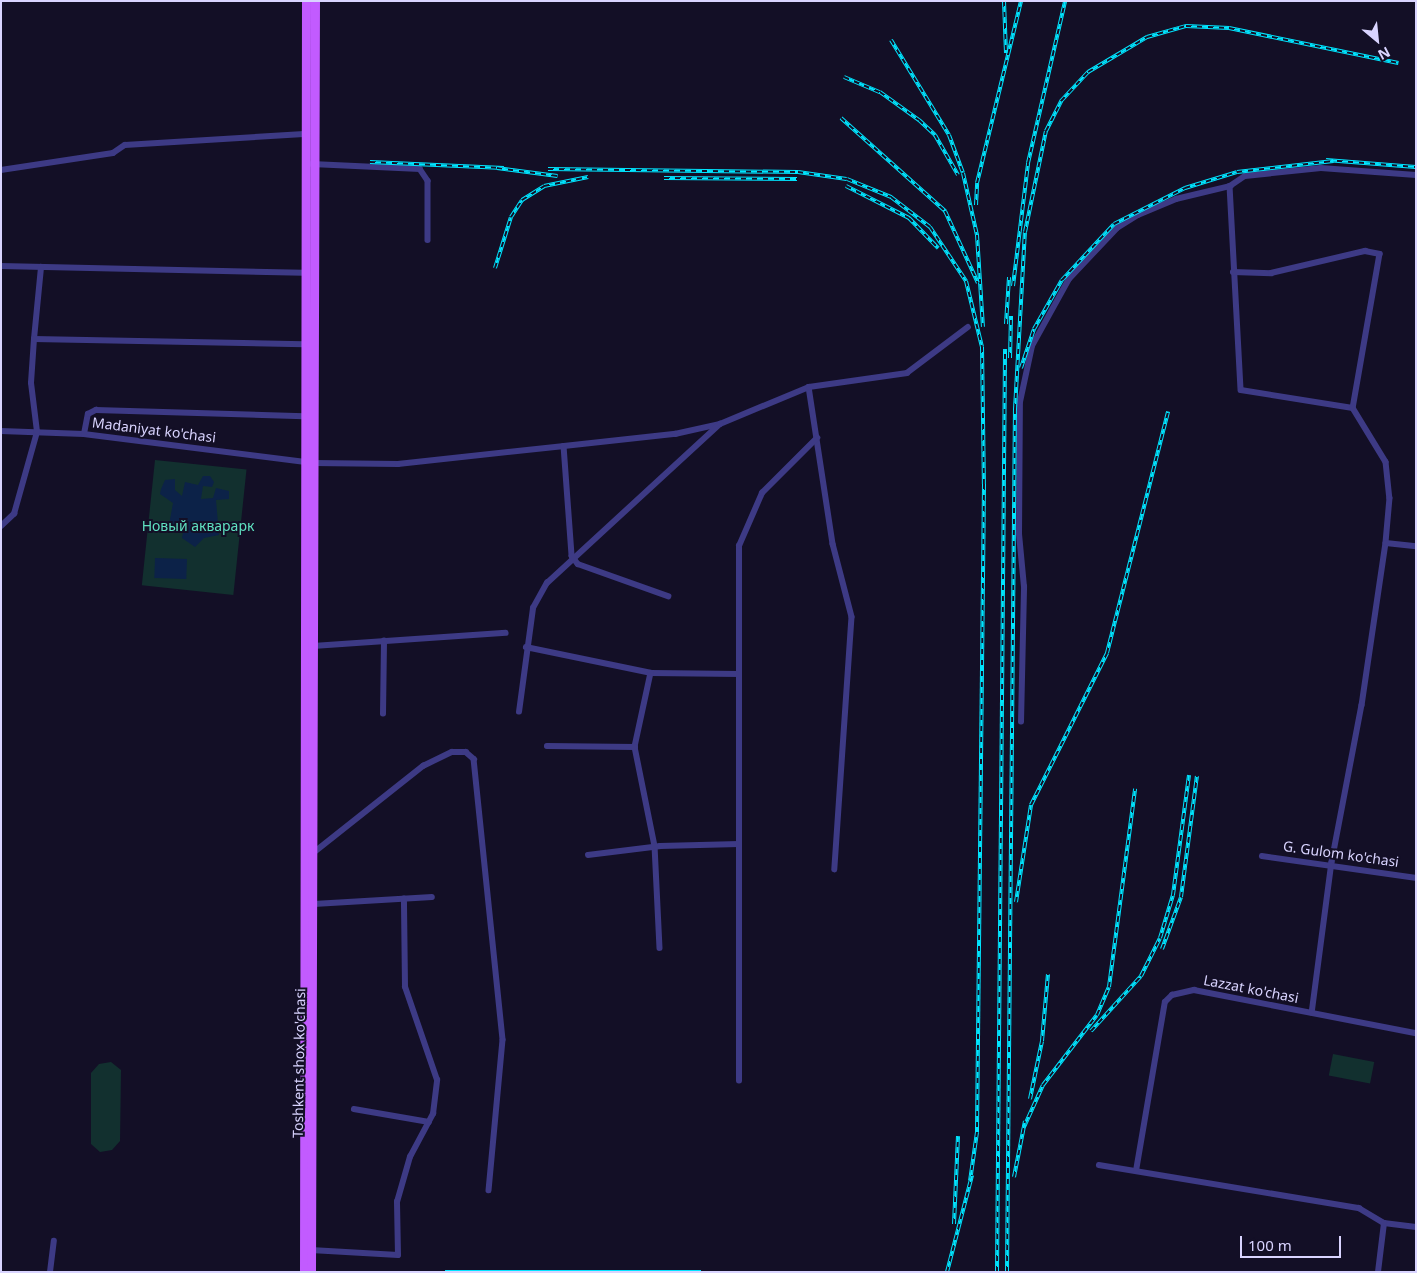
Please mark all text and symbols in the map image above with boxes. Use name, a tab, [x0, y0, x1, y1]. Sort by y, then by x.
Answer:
north arrow	[1352, 15, 1402, 65]
text: N	[1375, 43, 1394, 65]
street label: Madaniyat ko'chasi	[91, 414, 217, 446]
park label: Новый акварарк	[142, 518, 254, 534]
street label: G. Gulom ko'chasi	[1282, 838, 1400, 870]
street label: Lazzat ko'chasi	[1202, 972, 1300, 1006]
street label: Toshkent shox ko'chasi	[289, 988, 309, 1138]
scale bar	[1242, 1226, 1343, 1258]
text: 100 m	[1248, 1235, 1292, 1255]

